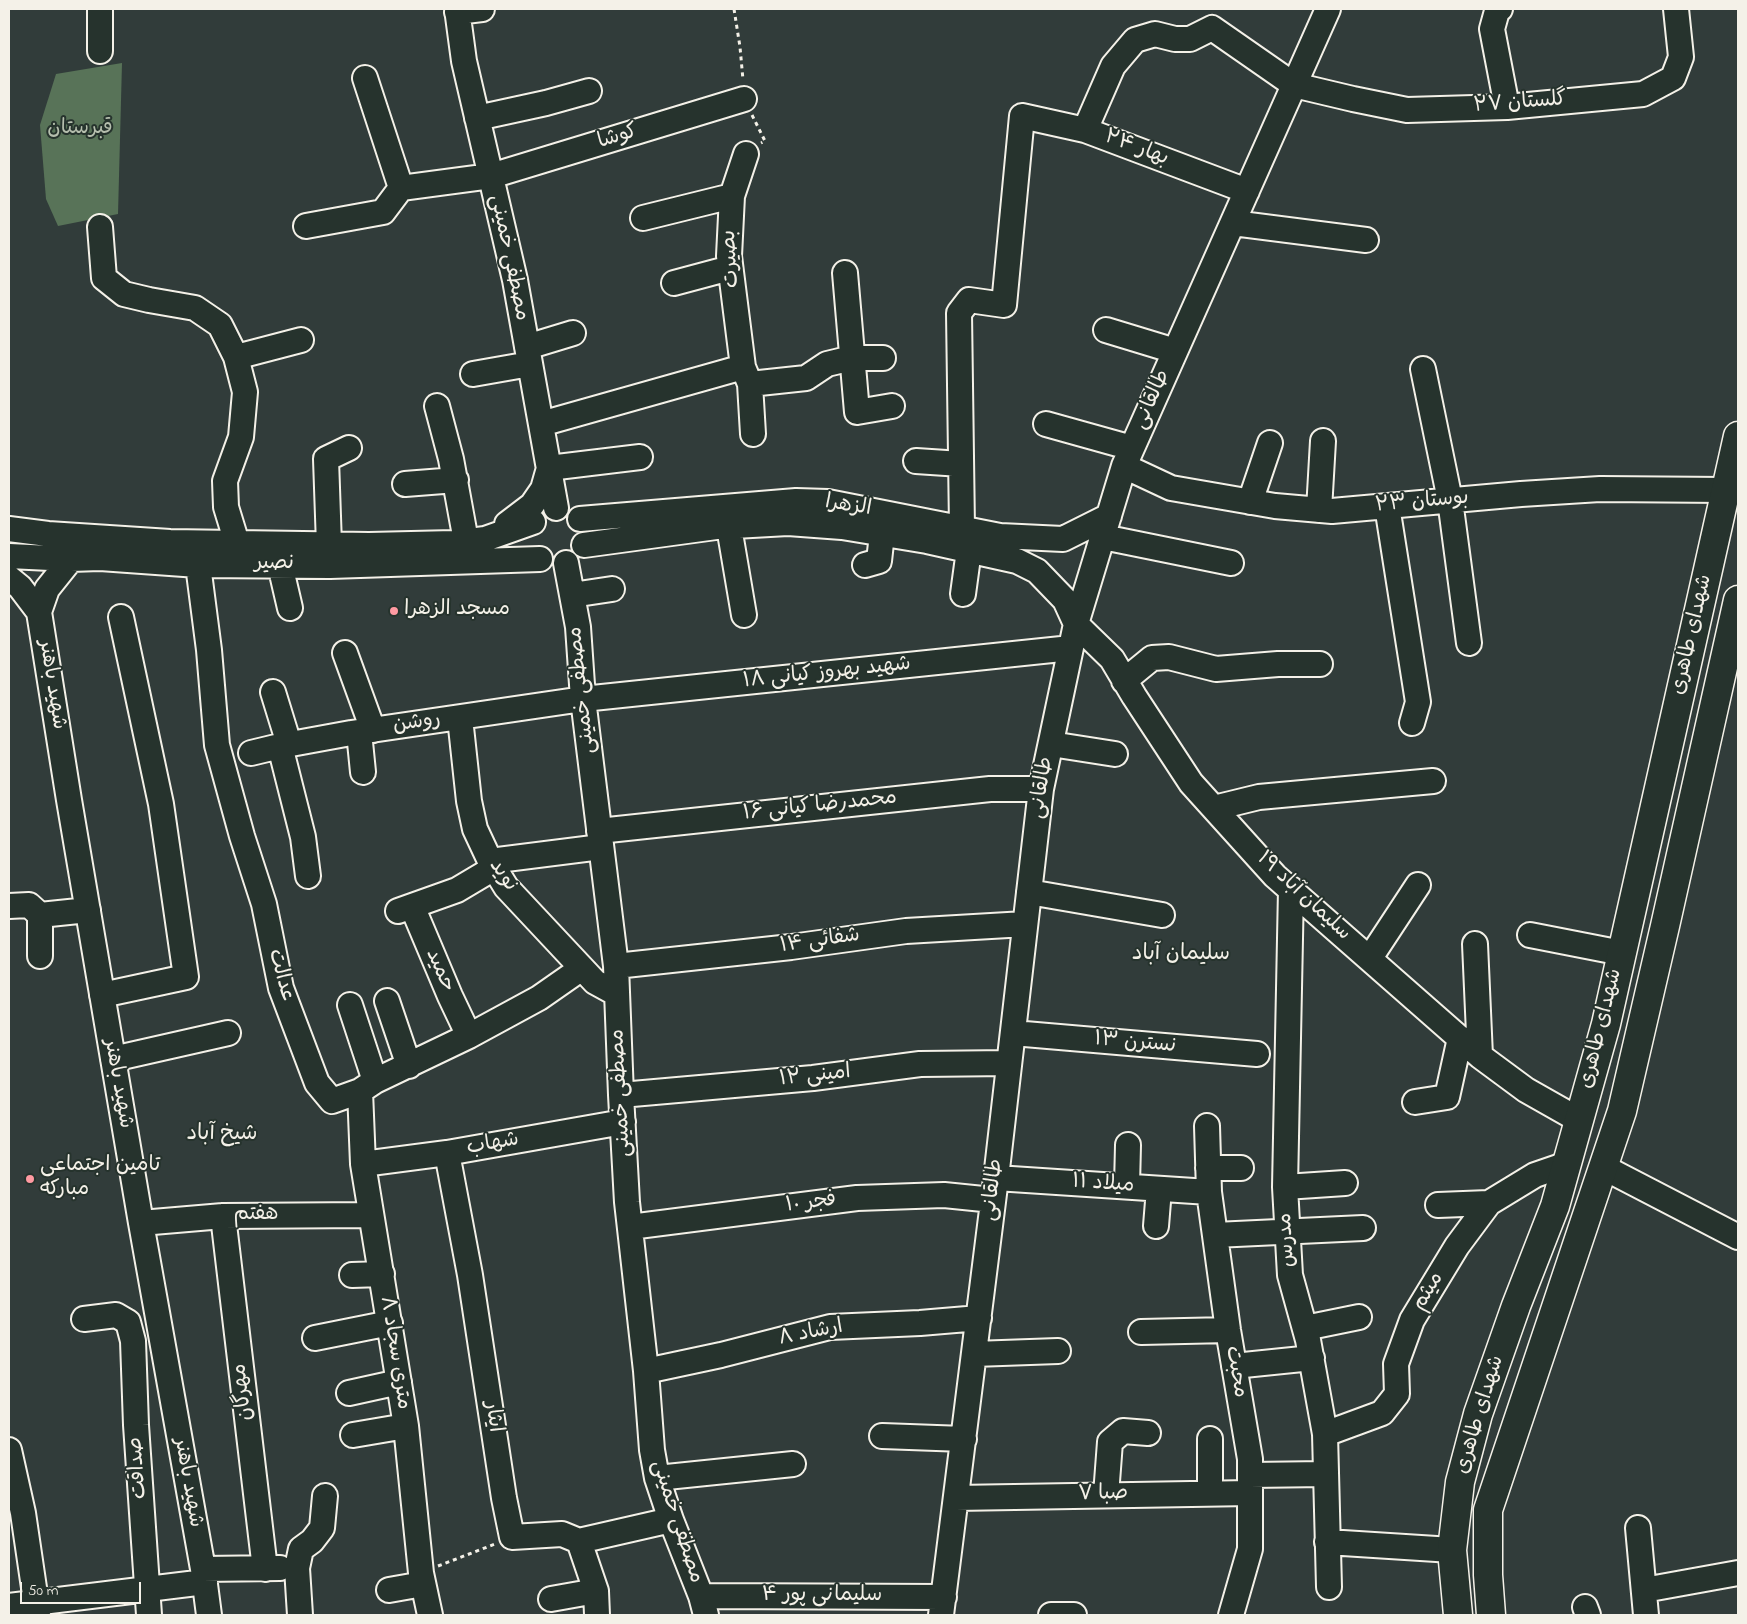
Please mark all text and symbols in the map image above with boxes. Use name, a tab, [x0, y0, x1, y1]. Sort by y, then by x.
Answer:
street label: گلستان ۲۷	[1473, 88, 1567, 120]
park label: قبرستان	[47, 117, 113, 143]
street label: کوشا	[595, 120, 641, 156]
street label: بهار ۲۴	[1100, 125, 1172, 173]
street label: مصطفی خمینی	[482, 193, 534, 323]
street label: بصیرت	[718, 229, 746, 289]
street label: طالقانی	[1129, 366, 1177, 434]
street label: بوستان ۲۳	[1374, 486, 1470, 520]
street label: الزهرا	[823, 491, 873, 523]
street label: نصیر	[254, 552, 294, 578]
street label: شهدای طاهری	[1667, 572, 1719, 698]
place label: مسجد الزهرا	[404, 598, 510, 624]
marker: مسجد الزهرا	[388, 605, 400, 617]
street label: مصطفی خمینی	[564, 625, 602, 755]
street label: شهید باهنر	[32, 639, 70, 731]
street label: شهید بهروز کیانی ۱۸	[742, 653, 912, 695]
street label: روشن	[392, 708, 442, 740]
street label: طالقانی	[1026, 755, 1060, 821]
street label: محمدرضا کیانی ۱۶	[742, 786, 898, 828]
street label: سلیمان آباد ۱۹	[1251, 847, 1355, 947]
street label: نوید	[482, 855, 522, 897]
street label: شفائی ۱۴	[778, 924, 862, 960]
district label: سلیمان آباد	[1132, 942, 1230, 968]
street label: حمید	[419, 946, 459, 996]
street label: عدالت	[261, 947, 299, 1005]
street label: شهدای طاهری	[1575, 966, 1629, 1092]
street label: مصطفی خمینی	[606, 1028, 638, 1158]
street label: نسترن ۱۳	[1093, 1028, 1177, 1060]
street label: شهید باهنر	[97, 1037, 137, 1131]
street label: امینی ۱۲	[778, 1061, 852, 1093]
district label: شیخ آباد	[186, 1122, 258, 1148]
street label: شهاب	[465, 1128, 521, 1162]
place label: تامین اجتماعی مبارکه	[40, 1154, 160, 1204]
street label: طالقانی	[978, 1158, 1010, 1222]
street label: میلاد ۱۱	[1071, 1170, 1135, 1200]
marker: تامین اجتماعی مبارکه	[24, 1173, 36, 1185]
street label: فجر ۱۰	[784, 1188, 838, 1220]
street label: هفتم	[234, 1203, 278, 1229]
street label: مدرس	[1274, 1212, 1302, 1268]
street label: میثم	[1408, 1268, 1450, 1316]
street label: ۸ متری سجاد	[373, 1295, 415, 1411]
street label: ارشاد ۸	[777, 1315, 845, 1353]
street label: محبت	[1218, 1344, 1252, 1400]
street label: شهدای طاهری	[1451, 1353, 1511, 1477]
street label: مهرگان	[228, 1362, 260, 1422]
street label: ایثار	[477, 1400, 507, 1434]
street label: صداقت	[124, 1436, 154, 1500]
street label: شهید باهنر	[167, 1436, 207, 1530]
street label: مصطفی خمینی	[644, 1457, 708, 1587]
street label: صبا ۷	[1078, 1482, 1128, 1508]
scale bar	[22, 1572, 144, 1604]
text: 50 m	[28, 1580, 58, 1602]
street label: سلیمانی پور ۴	[762, 1584, 882, 1610]

